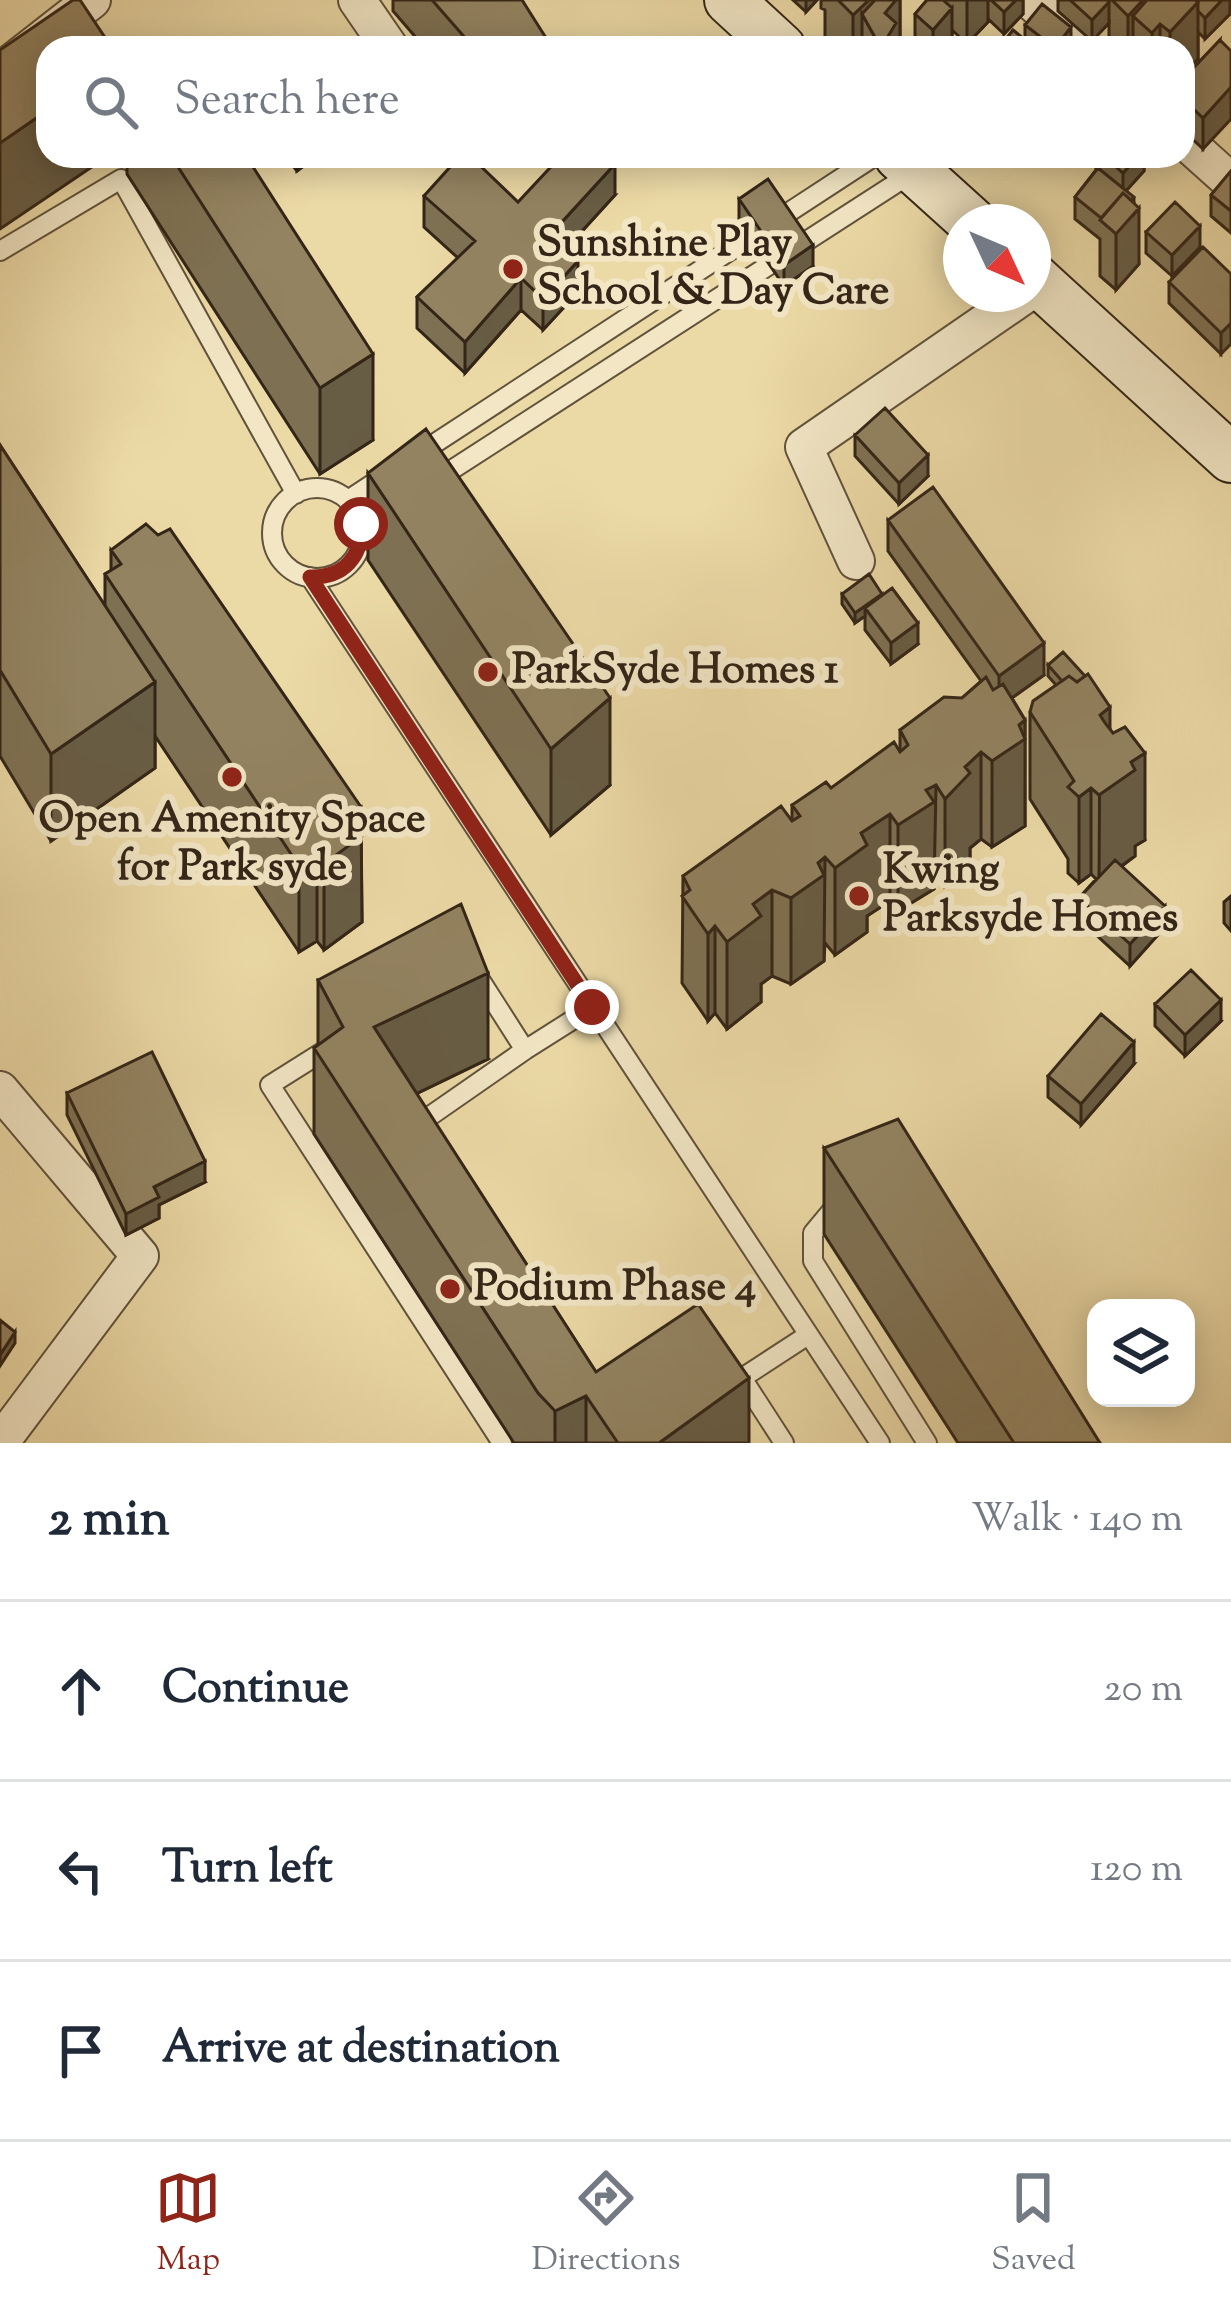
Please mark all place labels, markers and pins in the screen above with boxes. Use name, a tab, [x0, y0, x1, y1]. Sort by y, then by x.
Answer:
place label: Sunshine Play School & Day Care	[537, 215, 889, 323]
marker: Sunshine Play School & Day Care	[500, 256, 526, 282]
place label: ParkSyde Homes 1	[512, 642, 839, 702]
marker: ParkSyde Homes 1	[475, 659, 501, 685]
marker: Open Amenity Space for Park syde	[219, 764, 245, 790]
place label: Open Amenity Space for Park syde	[39, 791, 425, 899]
place label: Kwing Parksyde Homes	[883, 842, 1178, 950]
marker: Kwing Parksyde Homes	[846, 883, 872, 909]
place label: Podium Phase 4	[474, 1259, 756, 1319]
marker: Podium Phase 4	[437, 1276, 463, 1302]

